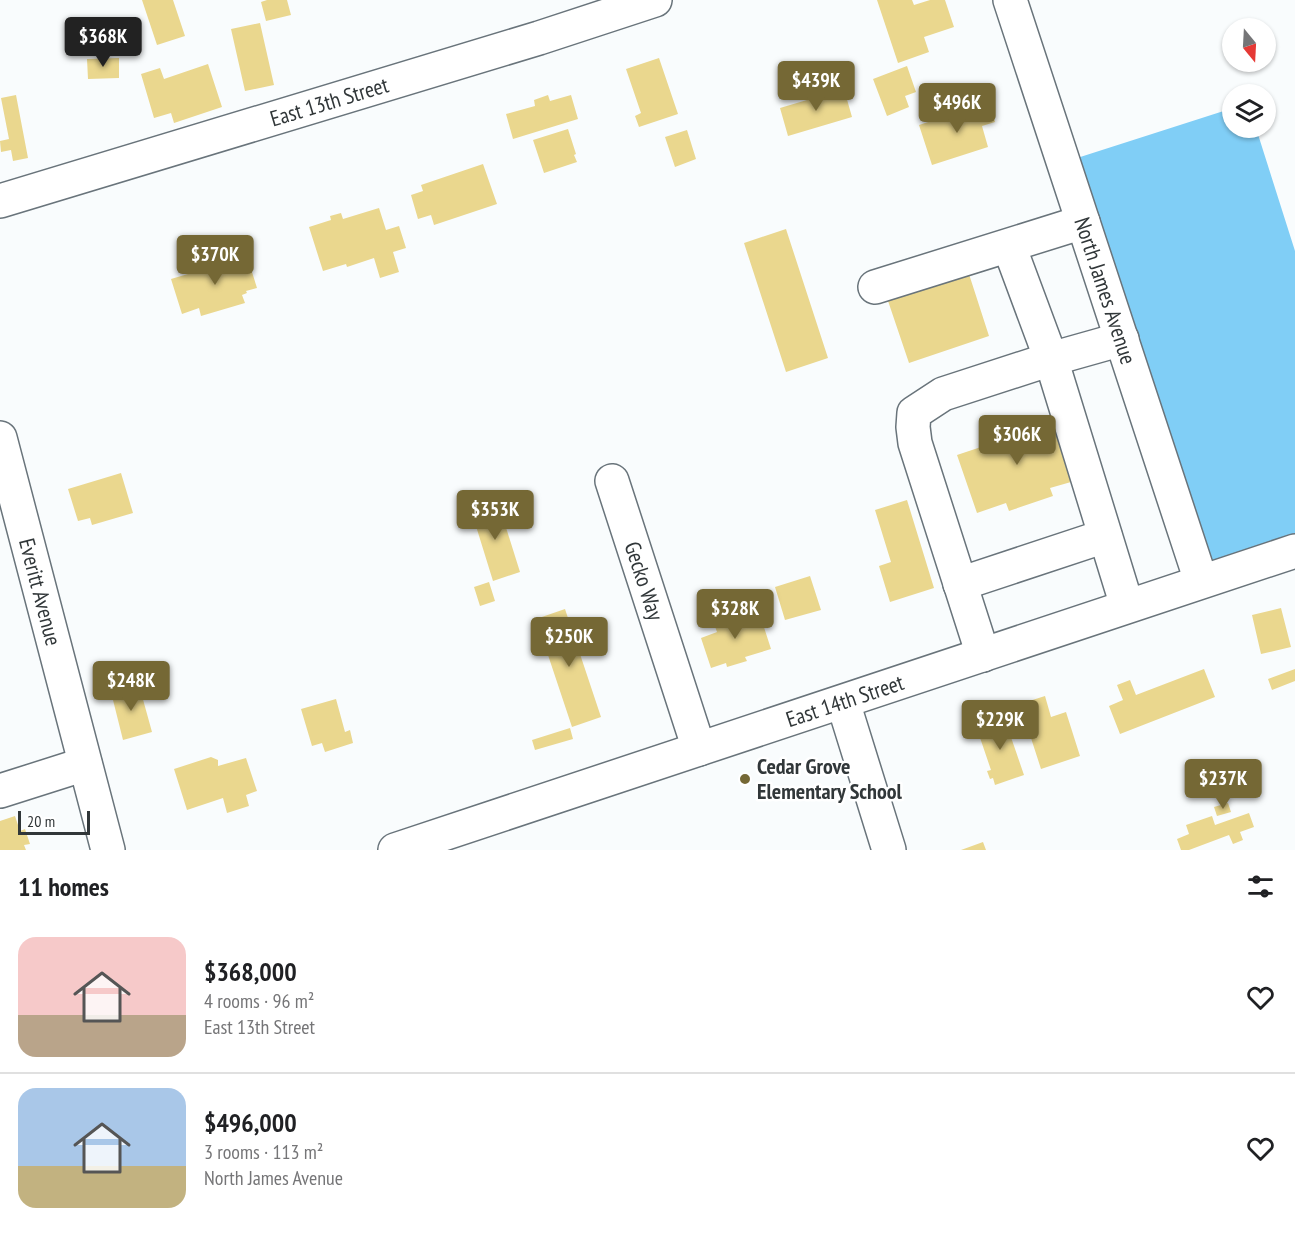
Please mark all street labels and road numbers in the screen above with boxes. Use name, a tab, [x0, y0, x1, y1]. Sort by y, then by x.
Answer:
street label: East 13th Street	[267, 70, 392, 133]
street label: North James Avenue	[1068, 214, 1143, 368]
street label: Everitt Avenue	[13, 535, 68, 648]
street label: Gecko Way	[619, 538, 670, 624]
street label: East 14th Street	[782, 668, 907, 733]

